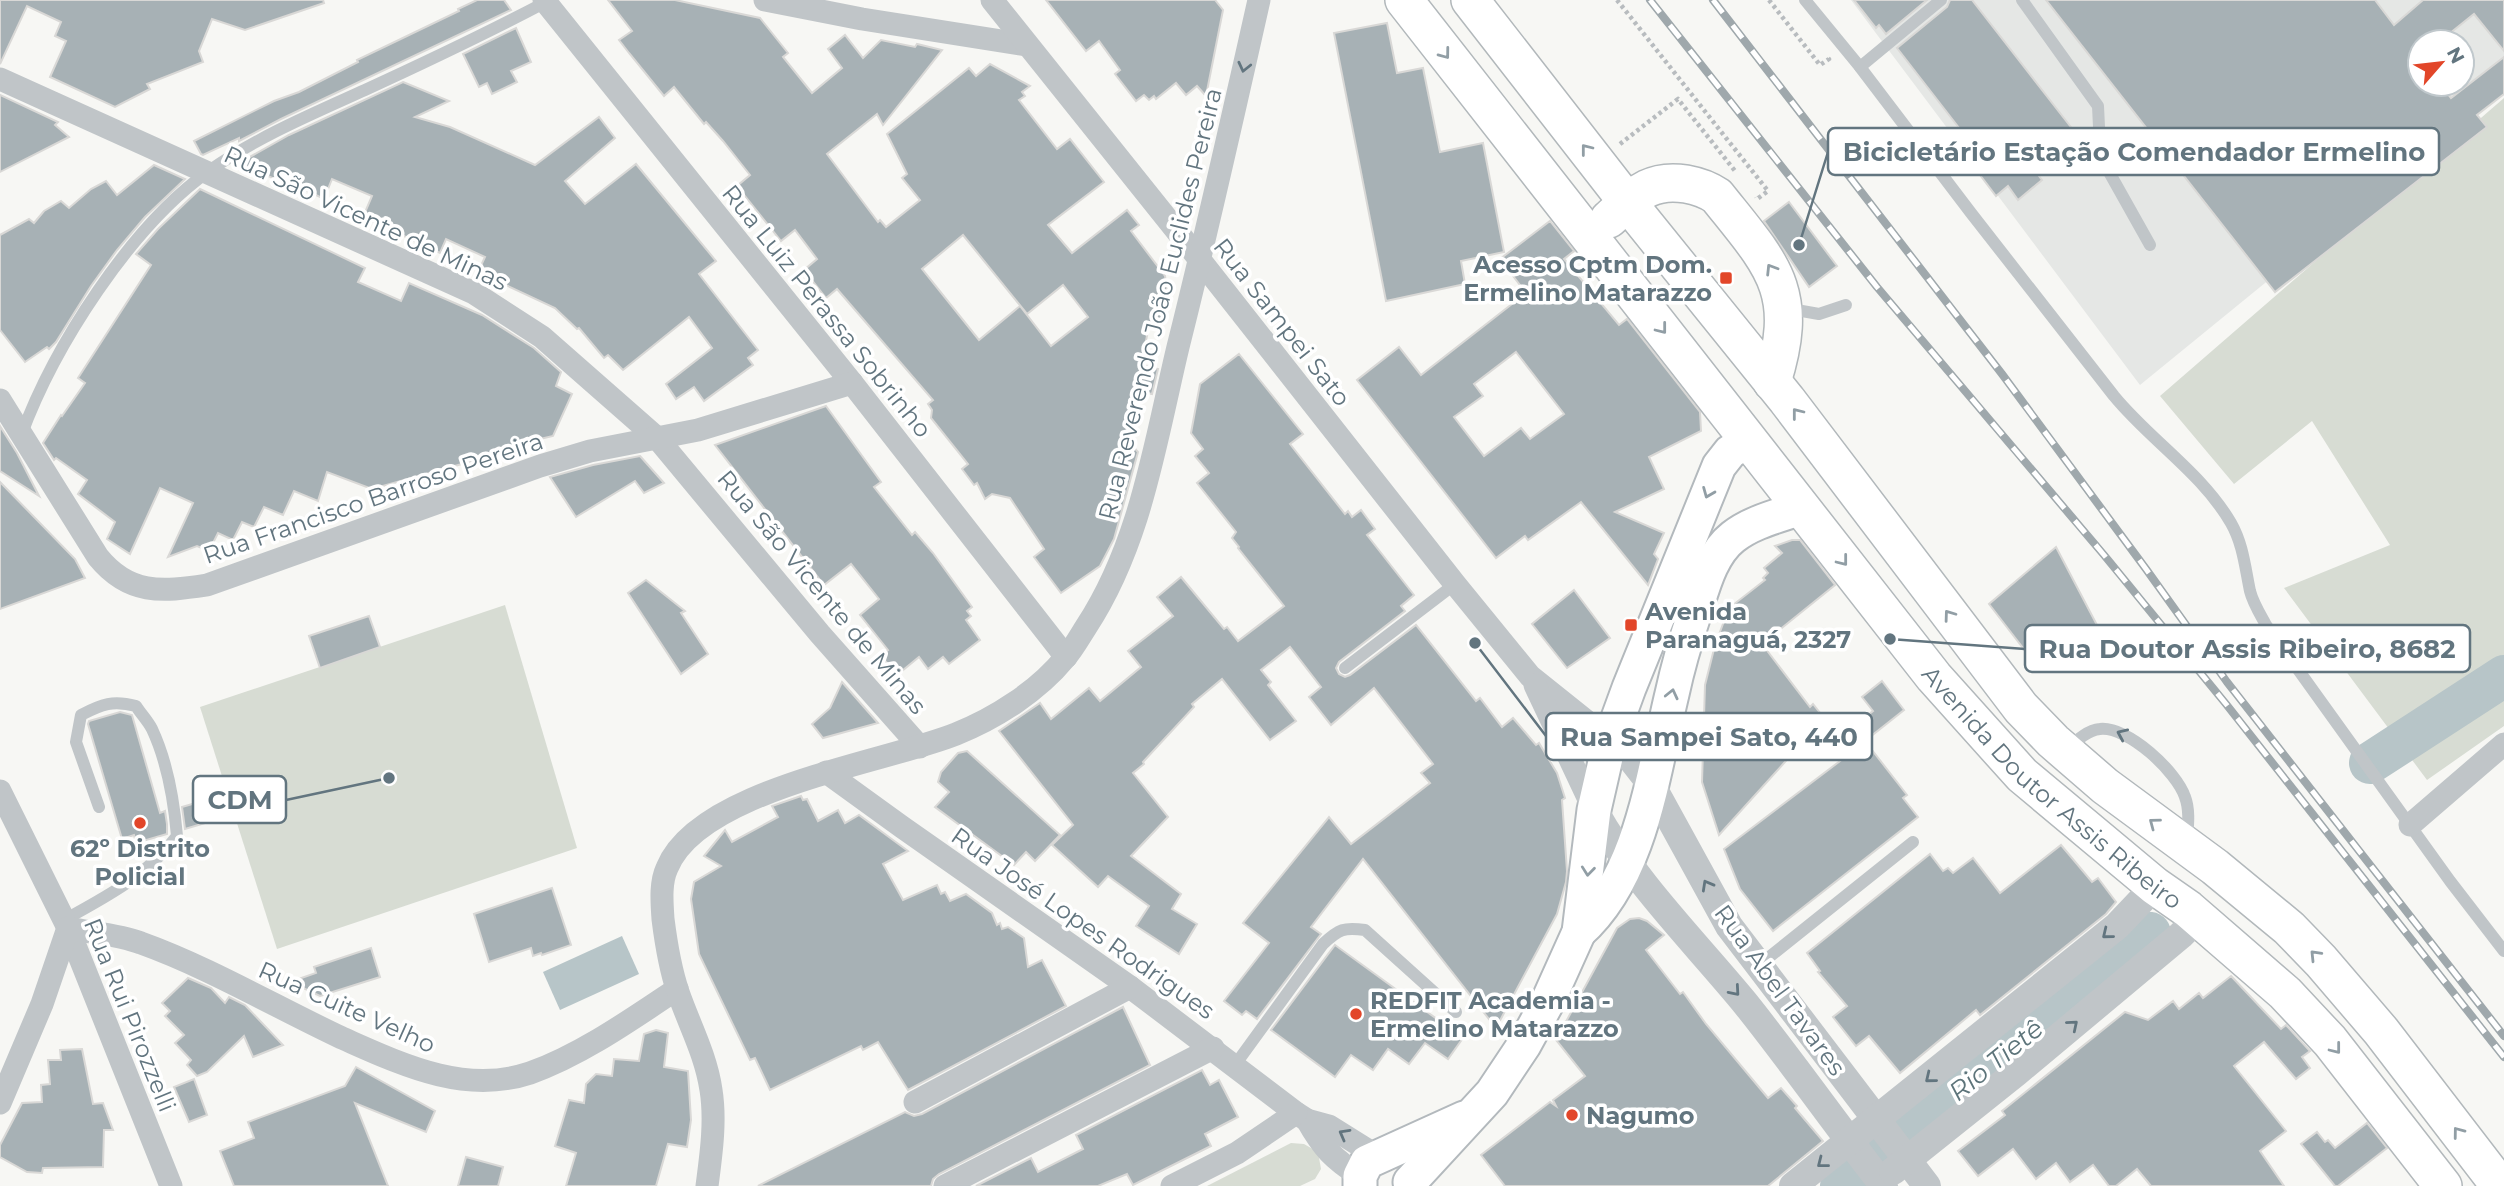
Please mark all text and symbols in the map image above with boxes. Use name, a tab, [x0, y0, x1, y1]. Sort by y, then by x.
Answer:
north arrow	[2406, 28, 2476, 98]
text: N	[2442, 43, 2469, 67]
one-way arrow	[1437, 46, 1450, 59]
one-way arrow	[1238, 60, 1253, 72]
street label: Rua Reverendo João Euclides Pereira	[1092, 85, 1228, 523]
callout: Bicicletário Estação Comendador Ermelino	[1828, 128, 2439, 175]
text: Bicicletário Estação Comendador Ermelino	[1843, 136, 2425, 168]
street label: Rua São Vicente de Minas	[220, 139, 512, 297]
one-way arrow	[1581, 144, 1594, 156]
street label: Rua Luiz Perassa Sobrinho	[716, 179, 938, 443]
street label: Rua Sampei Sato	[1207, 232, 1357, 412]
place label: Acesso Cptm Dom. Ermelino Matarazzo	[1463, 250, 1712, 307]
one-way arrow	[1766, 264, 1779, 277]
marker: Acesso Cptm Dom. Ermelino Matarazzo	[1718, 270, 1734, 286]
one-way arrow	[1653, 321, 1666, 334]
one-way arrow	[1793, 409, 1806, 421]
street label: Rua Francisco Barroso Pereira	[199, 426, 547, 570]
street label: Rua São Vicente de Minas	[711, 464, 933, 720]
one-way arrow	[1703, 486, 1717, 498]
one-way arrow	[1834, 554, 1847, 566]
place label: Avenida Paranaguá, 2327	[1644, 597, 1851, 654]
one-way arrow	[1945, 610, 1958, 623]
marker: Avenida Paranaguá, 2327	[1623, 617, 1639, 633]
callout: Rua Doutor Assis Ribeiro, 8682	[2025, 625, 2470, 672]
text: Rua Doutor Assis Ribeiro, 8682	[2039, 633, 2455, 665]
street label: Avenida Doutor Assis Ribeiro	[1916, 660, 2188, 915]
one-way arrow	[1664, 688, 1678, 700]
callout: Rua Sampei Sato, 440	[1546, 713, 1872, 760]
text: Rua Sampei Sato, 440	[1560, 721, 1858, 753]
one-way arrow	[2117, 728, 2129, 742]
callout: CDM	[193, 776, 286, 823]
text: CDM	[207, 784, 273, 816]
marker: 62º Distrito Policial	[132, 815, 148, 831]
one-way arrow	[2149, 819, 2162, 831]
street label: Rua José Lopes Rodrigues	[946, 821, 1220, 1025]
place label: 62º Distrito Policial	[70, 834, 210, 891]
one-way arrow	[1580, 866, 1595, 877]
one-way arrow	[1702, 880, 1715, 892]
street label: Rua Abel Tavares	[1708, 899, 1852, 1081]
street label: Rua Rui Pirozzelli	[78, 914, 182, 1116]
one-way arrow	[2102, 926, 2114, 939]
one-way arrow	[2311, 950, 2324, 963]
street label: Rua Cuite Velho	[254, 955, 440, 1059]
one-way arrow	[1727, 983, 1739, 996]
place label: REDFIT Academia - Ermelino Matarazzo	[1370, 986, 1619, 1043]
marker: REDFIT Academia - Ermelino Matarazzo	[1348, 1006, 1364, 1022]
water label: Rio Tietê	[1942, 1012, 2050, 1108]
one-way arrow	[2066, 1020, 2078, 1033]
one-way arrow	[2328, 1041, 2340, 1054]
one-way arrow	[1926, 1069, 1938, 1082]
place label: Nagumo	[1586, 1101, 1695, 1130]
marker: Nagumo	[1564, 1107, 1580, 1123]
one-way arrow	[2454, 1127, 2466, 1140]
one-way arrow	[1339, 1129, 1351, 1142]
one-way arrow	[1817, 1155, 1829, 1168]

